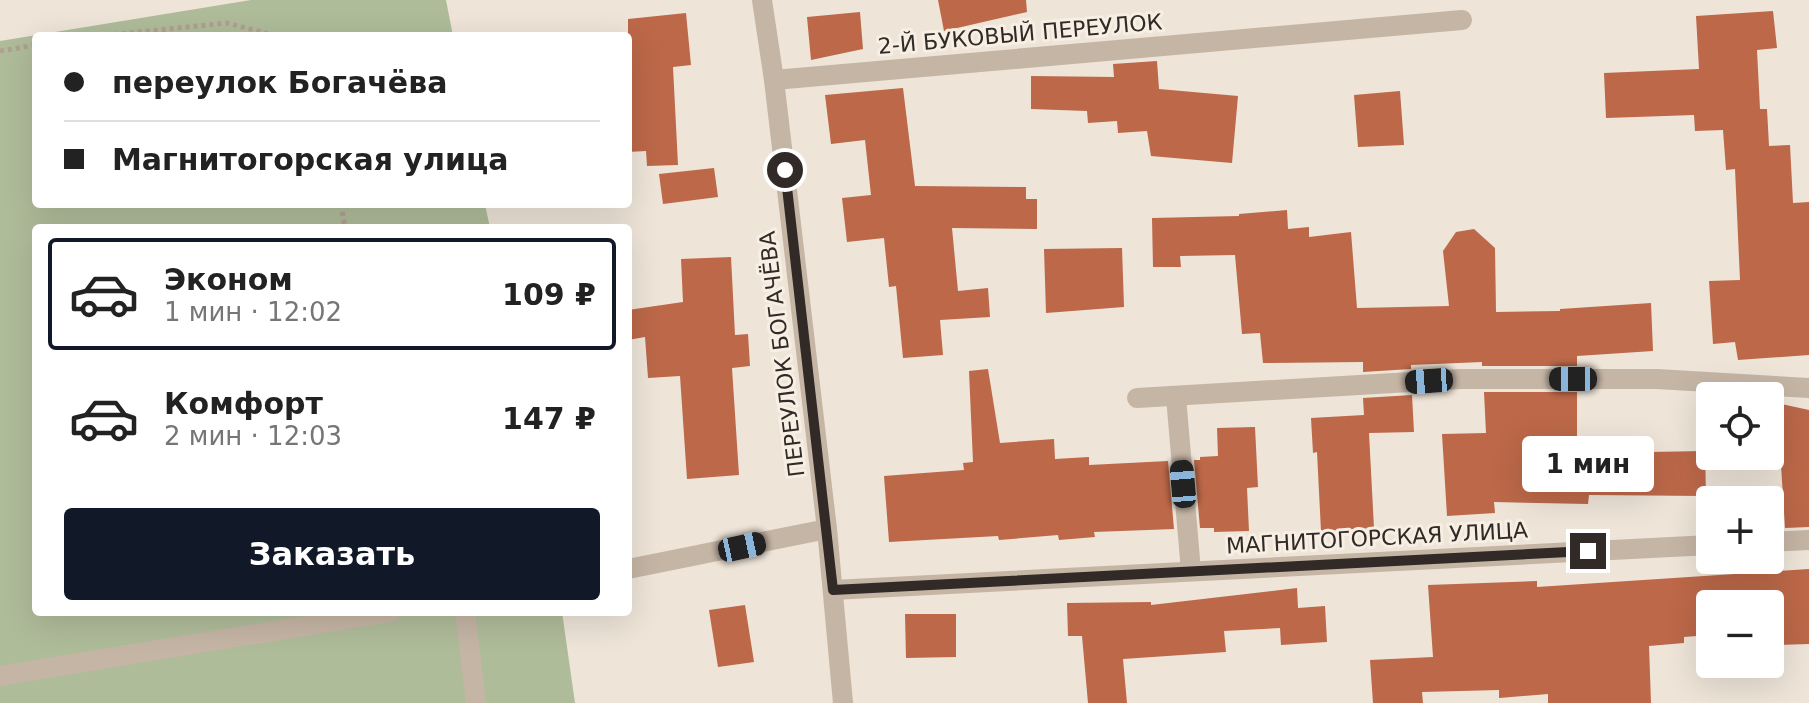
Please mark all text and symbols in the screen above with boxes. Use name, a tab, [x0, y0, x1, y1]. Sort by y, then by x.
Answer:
street label: 2-Й БУКОВЫЙ ПЕРЕУЛОК	[877, 9, 1164, 59]
text: переулок Богачёва	[112, 65, 447, 100]
text: Магнитогорская улица	[112, 142, 508, 177]
route start	[767, 152, 803, 188]
street label: ПЕРЕУЛОК БОГАЧЁВА	[755, 230, 809, 478]
icon: car	[68, 258, 140, 330]
text: Эконом	[164, 262, 293, 297]
text: 109 ₽	[502, 277, 596, 312]
text: 1 мин · 12:02	[164, 297, 342, 327]
car	[1404, 367, 1454, 395]
car	[1549, 367, 1597, 391]
icon: car	[68, 382, 140, 454]
map controls	[1696, 382, 1784, 678]
button: locate	[1696, 382, 1784, 470]
text: Комфорт	[164, 386, 323, 421]
text: 147 ₽	[502, 401, 596, 436]
text: 2 мин · 12:03	[164, 421, 342, 451]
callout: 1 мин	[1522, 435, 1654, 491]
text: 1 мин	[1546, 449, 1630, 479]
car	[1169, 459, 1197, 509]
button: +	[1696, 486, 1784, 574]
button: Заказать	[64, 508, 600, 600]
street label: МАГНИТОГОРСКАЯ УЛИЦА	[1226, 518, 1528, 558]
car	[716, 530, 768, 564]
route end	[1570, 533, 1606, 569]
button: −	[1696, 590, 1784, 678]

